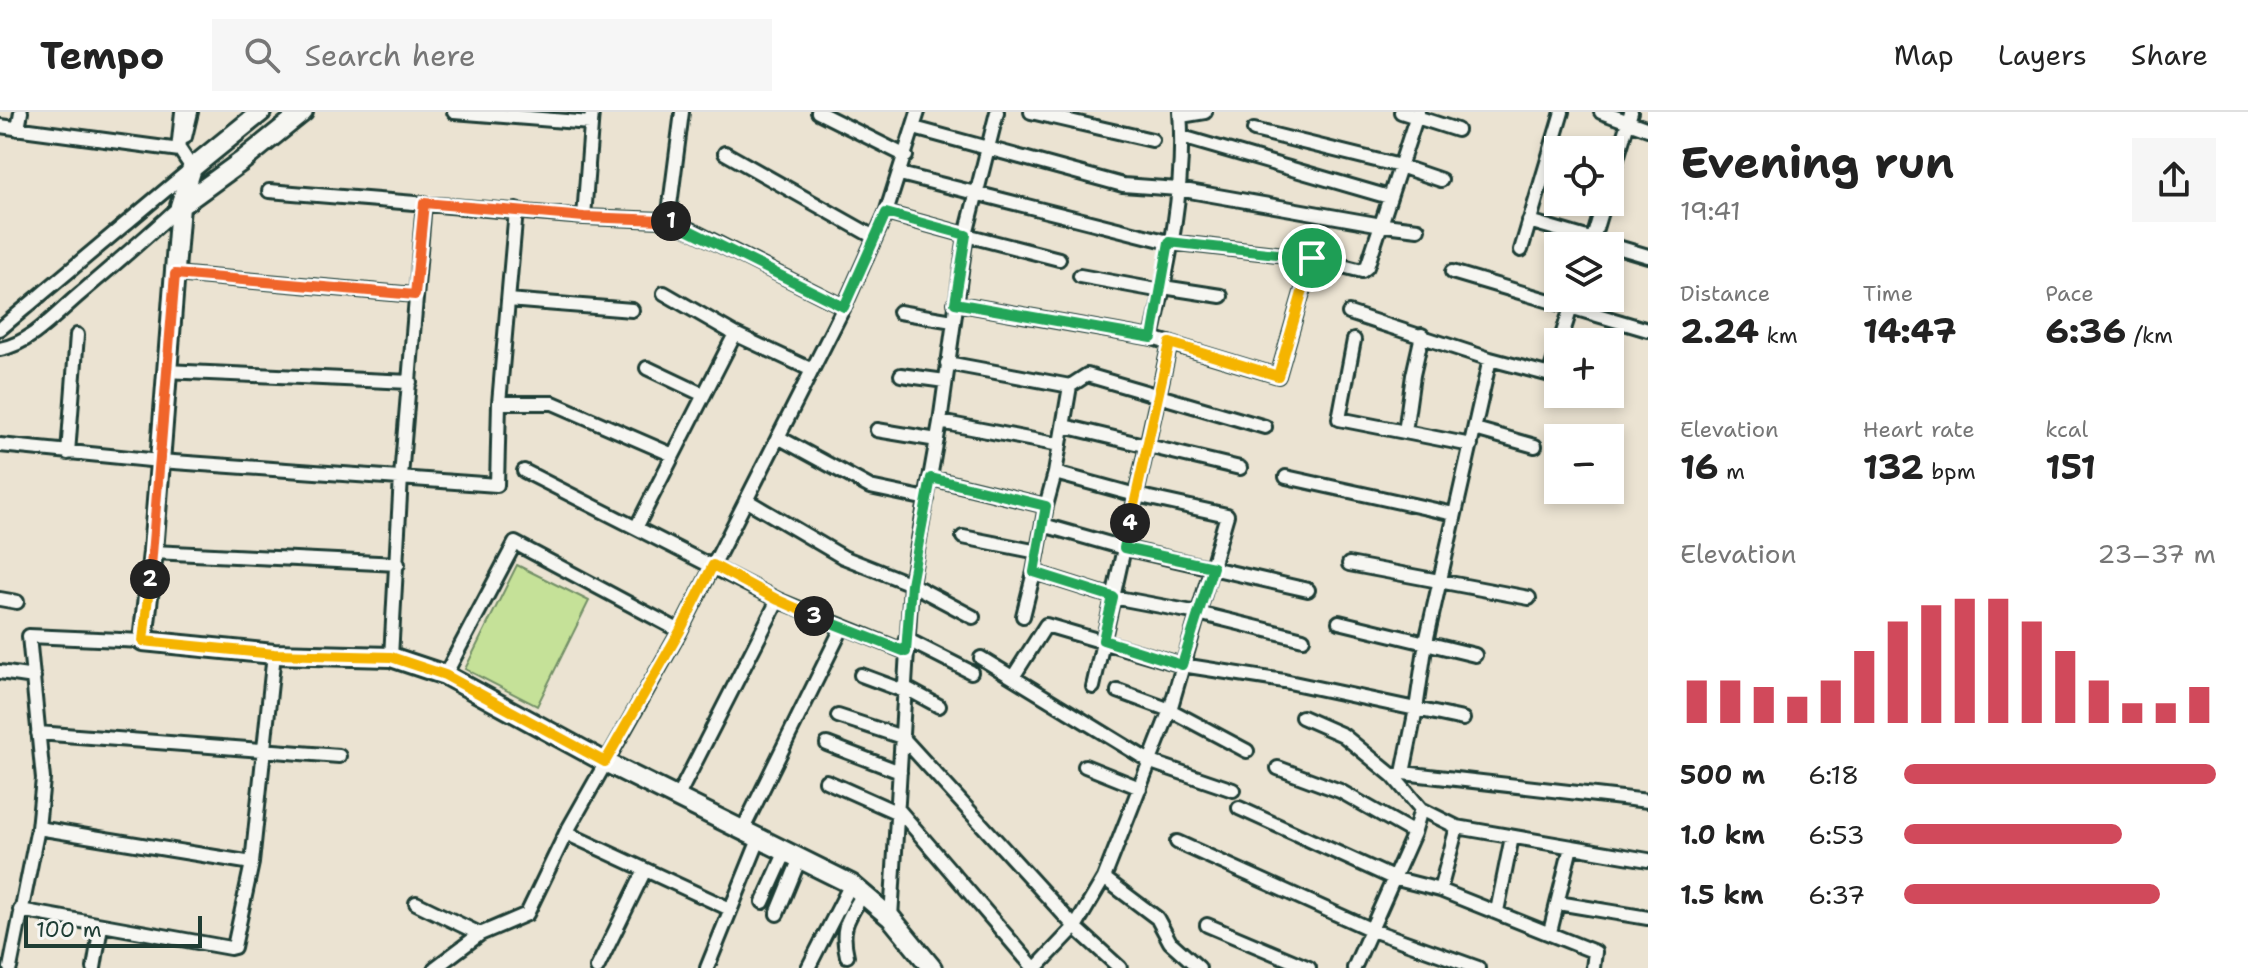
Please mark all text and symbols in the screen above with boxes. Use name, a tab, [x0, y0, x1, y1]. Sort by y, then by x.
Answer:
search box	[212, 19, 772, 91]
text: Tempo	[40, 30, 164, 81]
icon: search	[240, 33, 284, 77]
text: Search here	[304, 35, 476, 76]
text: Map	[1894, 36, 1954, 74]
text: Layers	[1998, 36, 2087, 74]
text: Share	[2131, 36, 2208, 74]
text: Evening run	[1680, 133, 1954, 192]
map controls	[1544, 136, 1624, 504]
button: locate	[1544, 136, 1624, 216]
button: share	[2132, 138, 2216, 222]
text: 19:41	[1680, 193, 1741, 228]
pin: 1	[651, 201, 691, 241]
text: 1	[666, 206, 676, 235]
pin	[1278, 224, 1346, 292]
button: layers	[1544, 232, 1624, 312]
icon: arrive	[1290, 236, 1334, 280]
text: Distance	[1680, 279, 1770, 308]
text: Time	[1863, 279, 1913, 308]
text: Pace	[2045, 279, 2094, 308]
text: 2.24	[1680, 308, 1759, 354]
text: 14:47	[1863, 308, 1956, 354]
text: 6:36	[2045, 308, 2126, 354]
text: km	[1759, 321, 1798, 350]
text: /km	[2126, 321, 2173, 350]
button: +	[1544, 328, 1624, 408]
text: Elevation	[1680, 415, 1778, 444]
text: Heart rate	[1863, 415, 1975, 444]
text: kcal	[2045, 415, 2088, 444]
button: −	[1544, 424, 1624, 504]
text: 16	[1680, 444, 1718, 490]
text: 132	[1863, 444, 1924, 490]
text: 151	[2045, 444, 2096, 490]
text: m	[1718, 457, 1745, 486]
text: bpm	[1924, 457, 1976, 486]
pin: 4	[1110, 503, 1150, 543]
text: 4	[1122, 508, 1138, 537]
text: Elevation	[1680, 536, 1796, 571]
text: 23–37 m	[2097, 536, 2216, 571]
pin: 2	[130, 559, 170, 599]
text: 2	[142, 564, 158, 593]
pin: 3	[794, 596, 834, 636]
text: 3	[806, 601, 822, 630]
text: 500 m	[1680, 757, 1765, 792]
text: 6:18	[1808, 757, 1859, 792]
text: 1.0 km	[1680, 817, 1765, 852]
text: 6:53	[1808, 817, 1865, 852]
text: 1.5 km	[1680, 877, 1764, 912]
text: 6:37	[1808, 877, 1865, 912]
scale bar	[24, 912, 202, 948]
text: 100 m	[36, 915, 102, 944]

